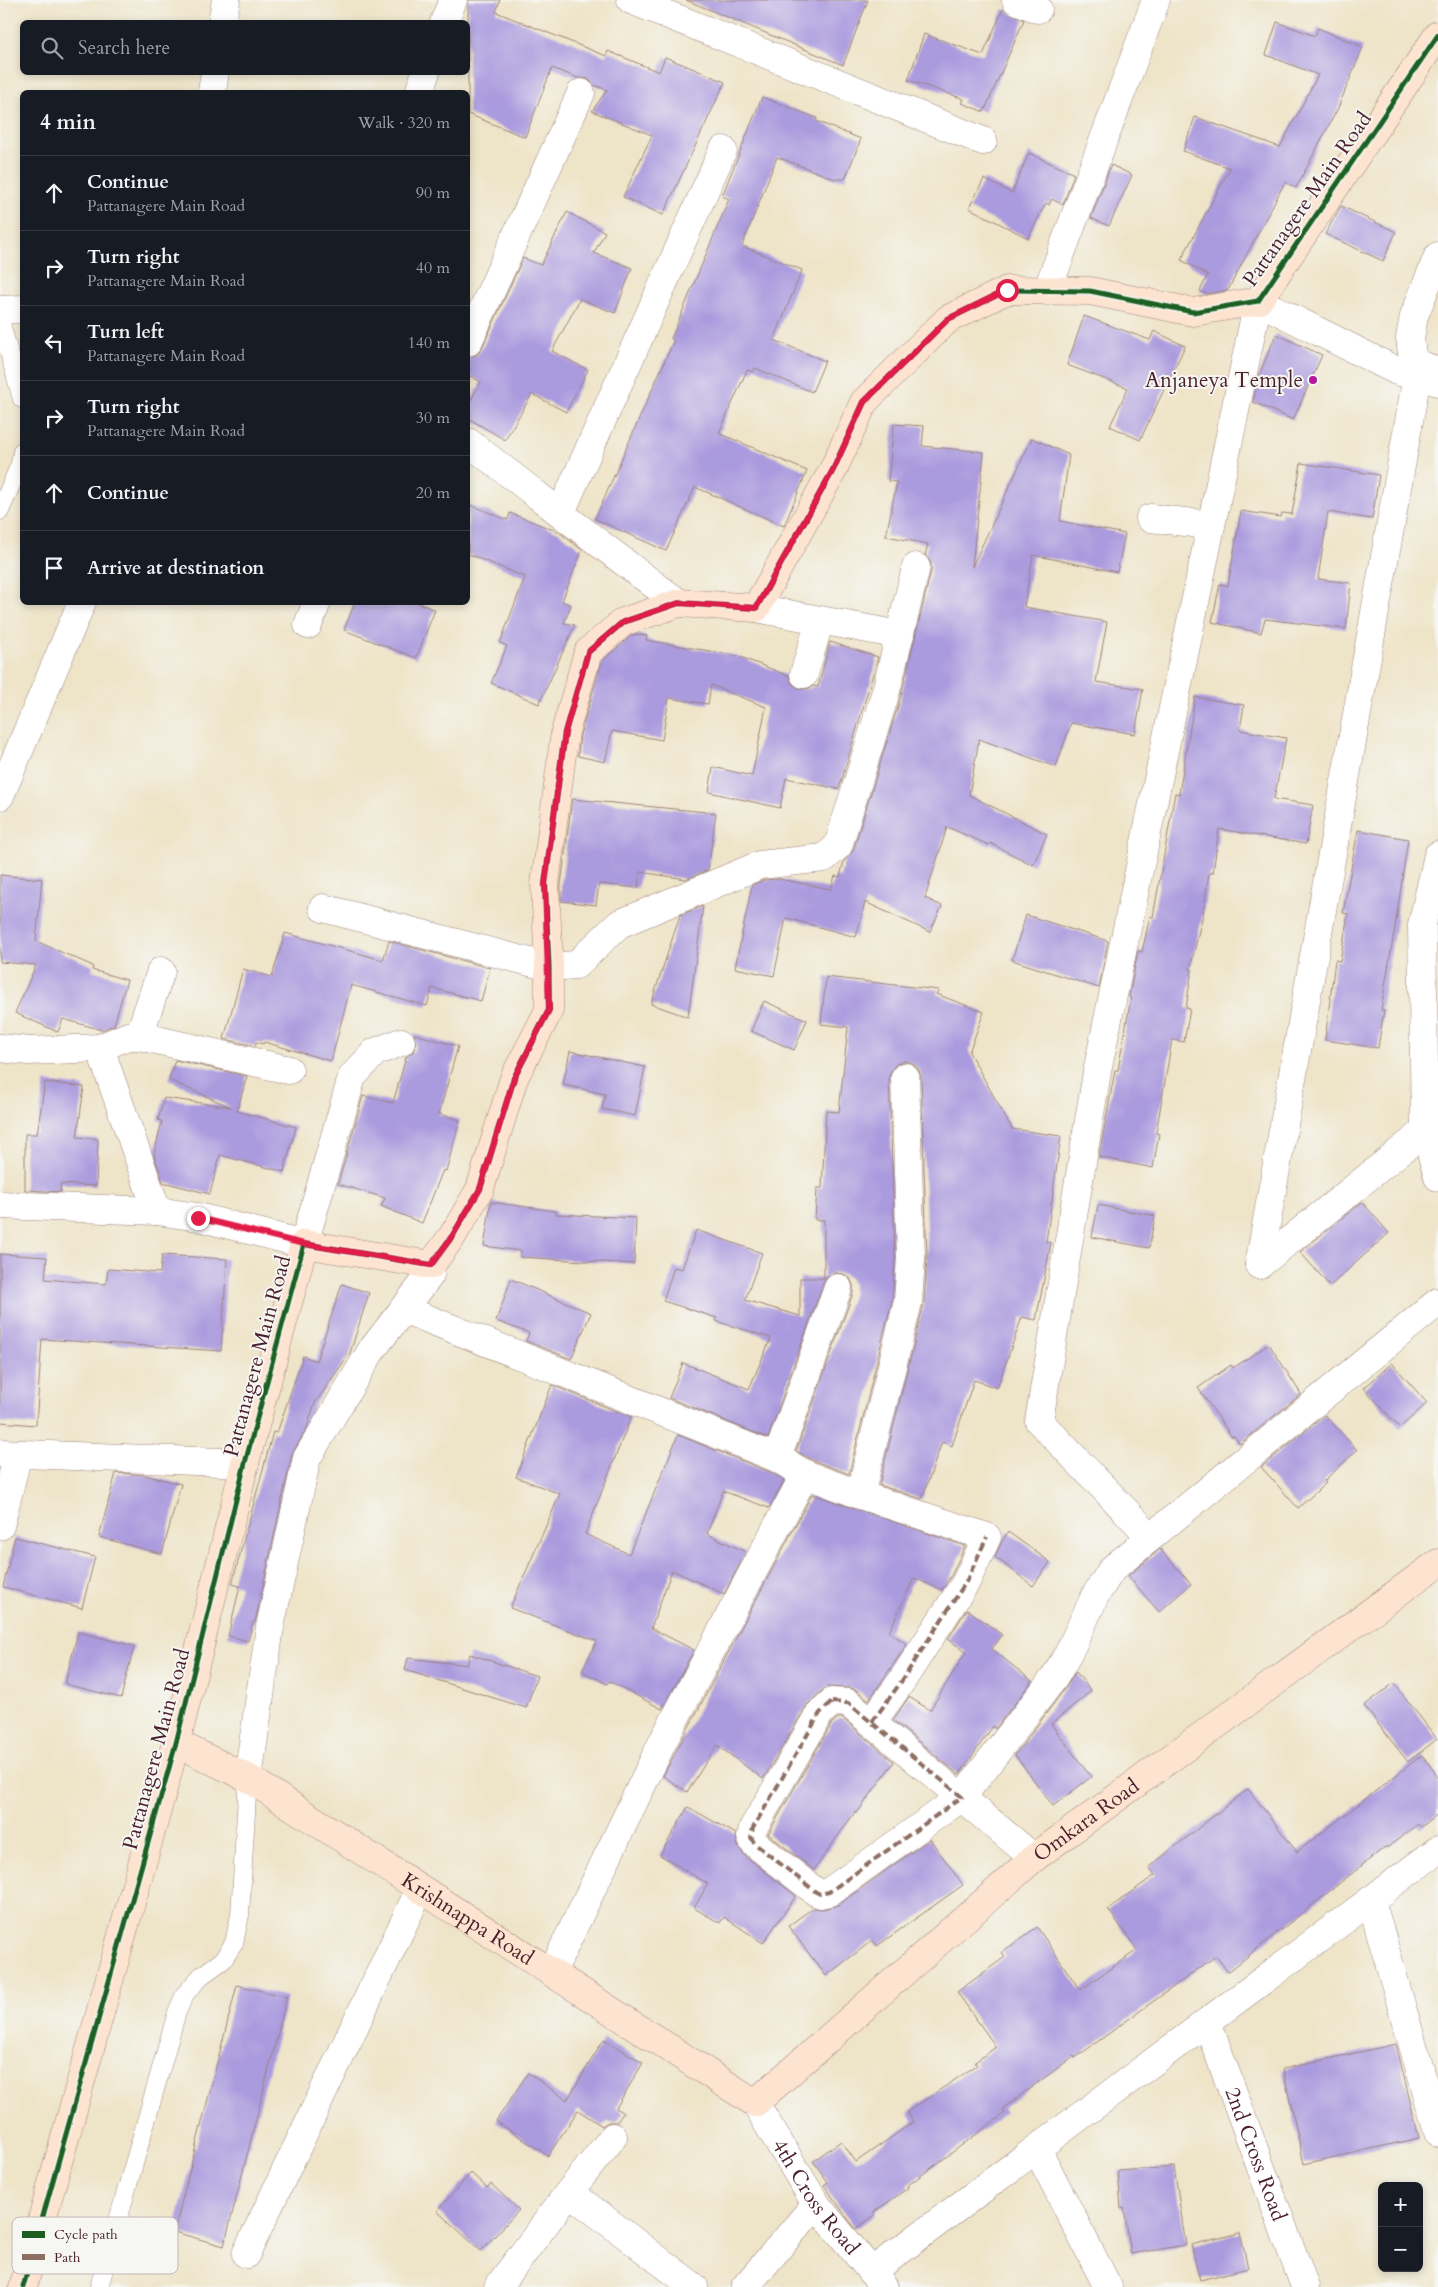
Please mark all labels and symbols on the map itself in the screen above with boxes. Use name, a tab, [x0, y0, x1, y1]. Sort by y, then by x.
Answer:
street label: Pattanagere Main Road	[1236, 106, 1379, 293]
route start	[996, 279, 1019, 302]
place label: Anjaneya Temple	[1145, 366, 1303, 395]
marker: Anjaneya Temple	[1307, 374, 1319, 386]
route end	[187, 1207, 210, 1230]
street label: Pattanagere Main Road	[217, 1252, 298, 1460]
street label: Pattanagere Main Road	[116, 1645, 197, 1853]
street label: Omkara Road	[1027, 1772, 1145, 1869]
street label: Krishnappa Road	[396, 1866, 539, 1972]
street label: 2nd Cross Road	[1217, 2083, 1293, 2225]
street label: 4th Cross Road	[765, 2134, 866, 2261]
legend	[12, 2217, 178, 2274]
text: Cycle path	[54, 2225, 118, 2244]
text: Path	[54, 2248, 81, 2267]

